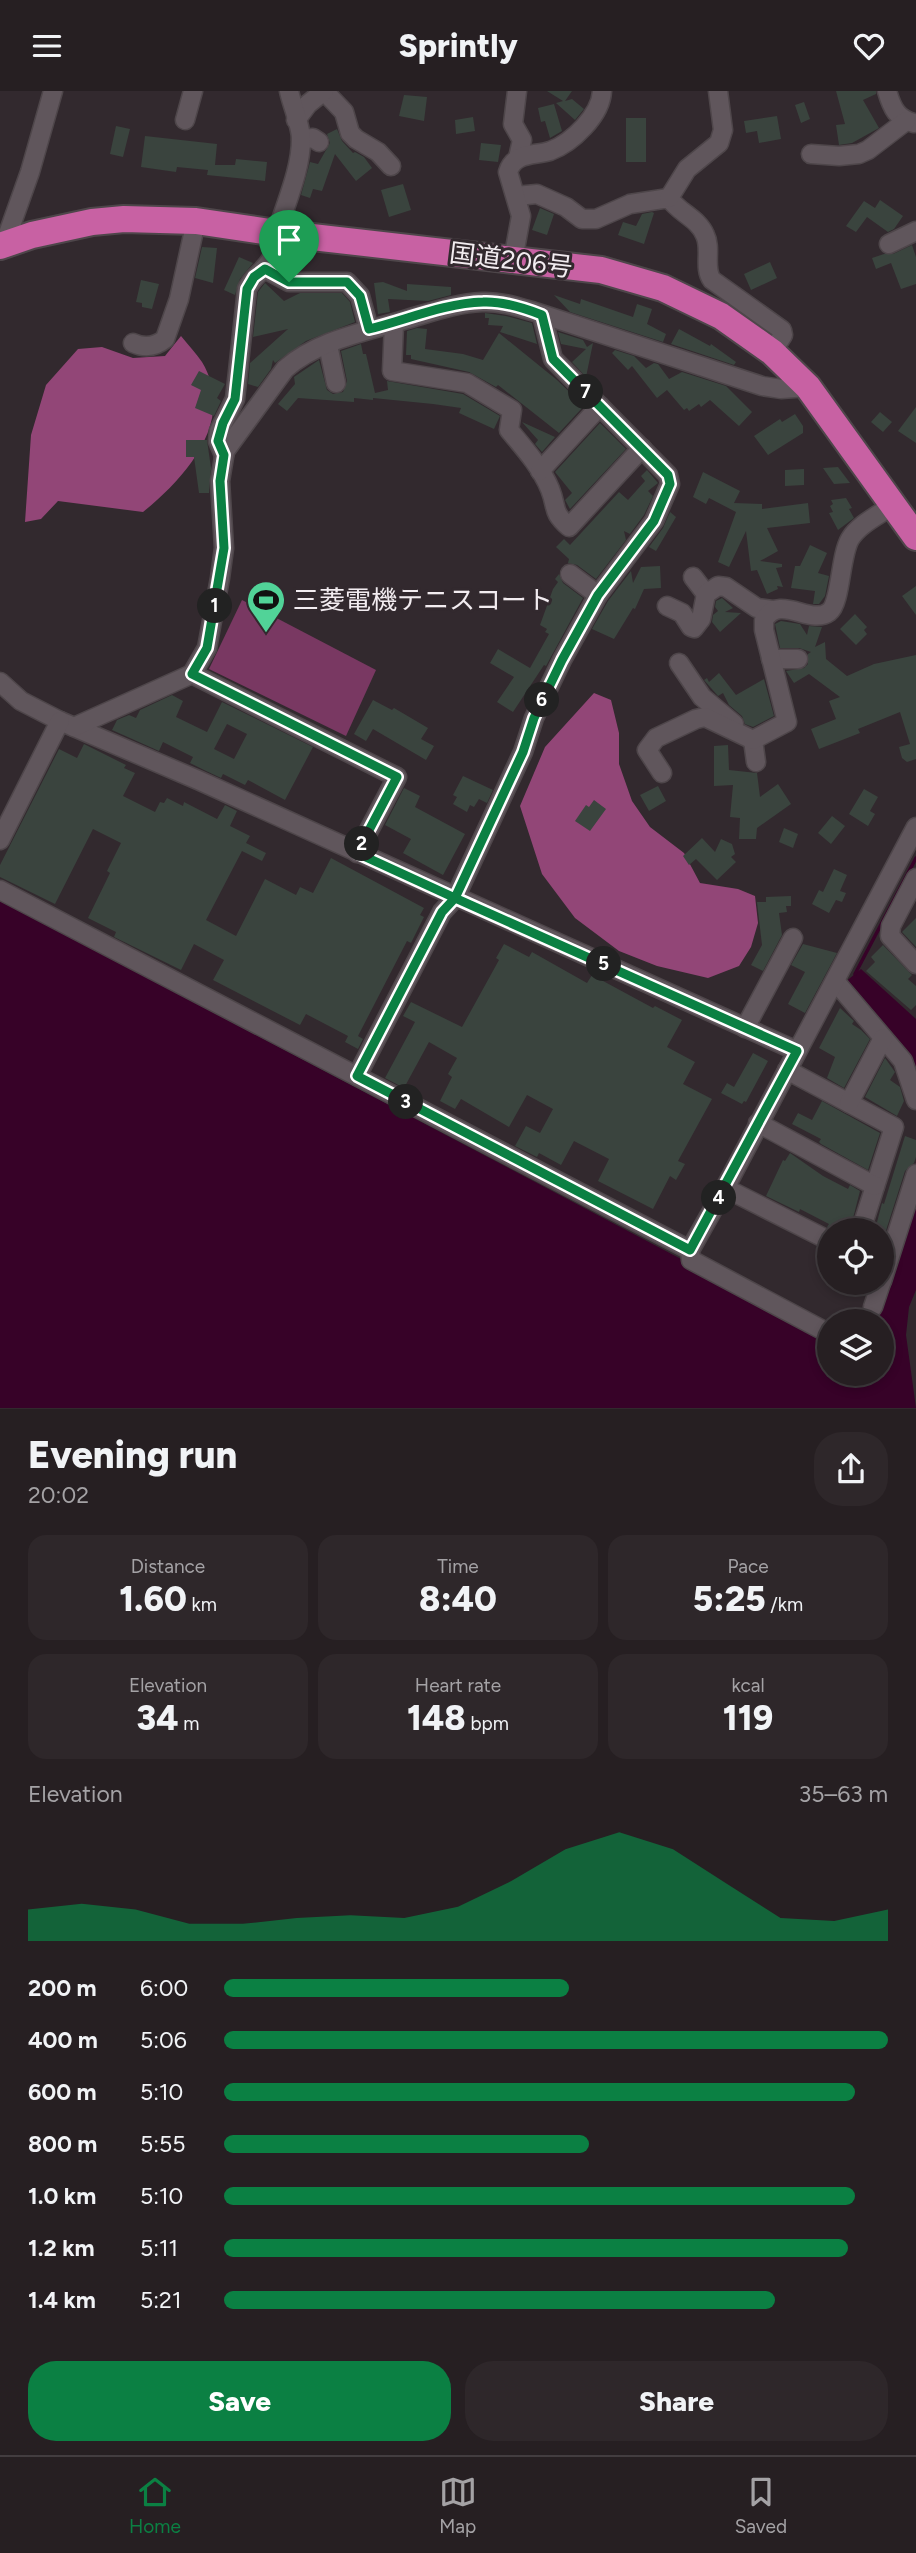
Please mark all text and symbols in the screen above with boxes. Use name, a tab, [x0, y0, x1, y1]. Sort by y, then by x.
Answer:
icon: menu	[28, 27, 66, 65]
text: Sprintly	[398, 27, 518, 65]
icon: heart	[850, 27, 888, 65]
pin	[259, 210, 319, 282]
icon: arrive	[270, 221, 308, 259]
street label: 国道206号	[448, 237, 574, 283]
pin: 7	[568, 375, 604, 409]
text: 7	[580, 380, 591, 403]
sports icon: 三菱電機テニスコート	[245, 579, 287, 634]
place label: 三菱電機テニスコート	[293, 584, 553, 616]
pin: 1	[198, 589, 232, 623]
text: 1	[210, 594, 219, 617]
pin: 6	[524, 683, 560, 717]
text: 6	[536, 688, 547, 711]
pin: 2	[344, 827, 380, 861]
text: 2	[356, 832, 367, 855]
pin: 5	[586, 947, 622, 981]
text: 5	[598, 952, 609, 975]
pin: 3	[388, 1084, 424, 1119]
text: 3	[400, 1090, 411, 1113]
pin: 4	[702, 1181, 736, 1215]
text: 4	[712, 1186, 725, 1209]
map controls	[817, 1218, 894, 1386]
button: locate	[817, 1218, 894, 1295]
button: layers	[817, 1309, 894, 1386]
text: Evening run	[28, 1432, 237, 1478]
button: share	[814, 1432, 888, 1506]
text: 20:02	[28, 1481, 89, 1509]
text: Distance	[131, 1555, 205, 1578]
text: Time	[437, 1555, 479, 1578]
text: Pace	[727, 1555, 769, 1578]
text: 1.60	[119, 1578, 187, 1620]
text: 8:40	[419, 1578, 497, 1620]
text: 5:25	[693, 1578, 766, 1620]
text: km	[187, 1593, 217, 1616]
text: /km	[766, 1593, 803, 1616]
text: Elevation	[129, 1674, 207, 1697]
text: Heart rate	[415, 1674, 501, 1697]
text: kcal	[731, 1674, 765, 1697]
text: 34	[137, 1697, 179, 1739]
text: 148	[407, 1697, 466, 1739]
text: 119	[723, 1697, 773, 1739]
text: m	[179, 1712, 199, 1735]
text: bpm	[466, 1712, 509, 1735]
text: Elevation	[28, 1780, 123, 1808]
text: 35–63 m	[799, 1780, 888, 1808]
text: 200 m	[28, 1974, 97, 2002]
text: 6:00	[140, 1974, 188, 2002]
text: 400 m	[28, 2026, 98, 2054]
text: 5:06	[140, 2026, 187, 2054]
text: 600 m	[28, 2078, 97, 2106]
text: 5:10	[140, 2078, 183, 2106]
text: 800 m	[28, 2130, 97, 2158]
text: 5:55	[140, 2130, 186, 2158]
text: 1.0 km	[28, 2182, 96, 2210]
text: 5:10	[140, 2182, 183, 2210]
text: 1.2 km	[28, 2234, 95, 2262]
text: 5:11	[140, 2234, 178, 2262]
text: 1.4 km	[28, 2286, 96, 2314]
text: 5:21	[140, 2286, 181, 2314]
button: Save	[28, 2361, 451, 2441]
button: Share	[465, 2361, 888, 2441]
tab: Home	[129, 2473, 181, 2538]
tab: Map	[439, 2473, 477, 2538]
tab: Saved	[735, 2473, 787, 2538]

